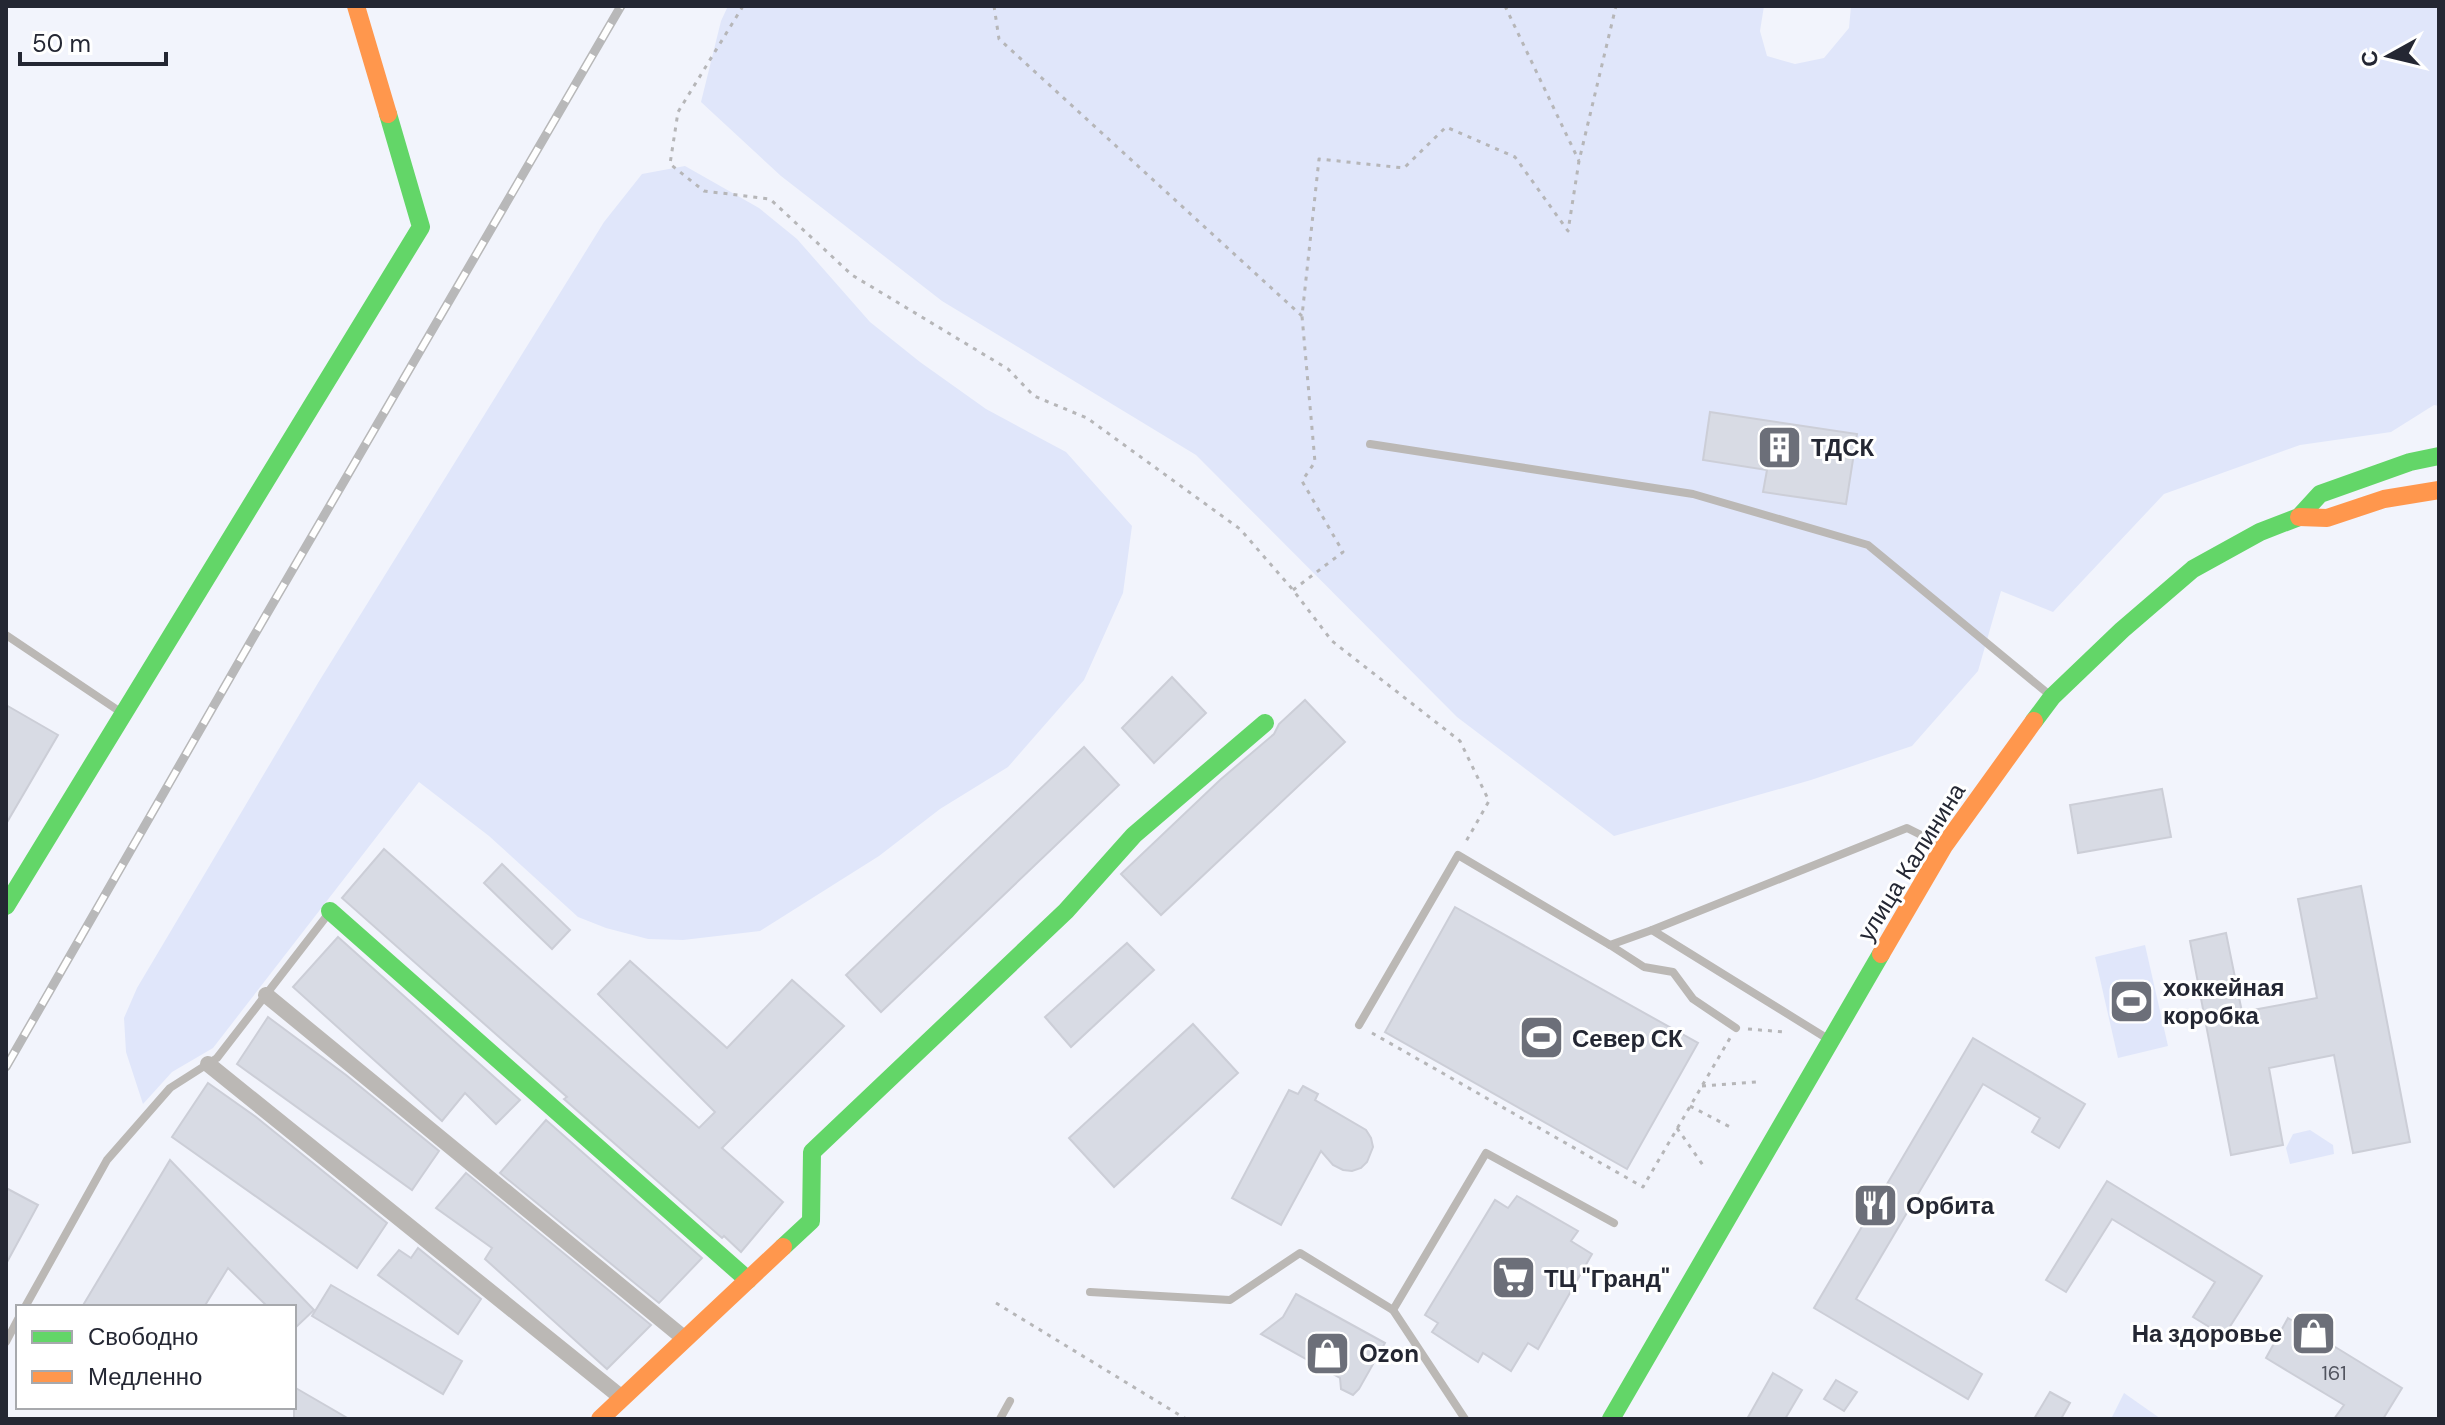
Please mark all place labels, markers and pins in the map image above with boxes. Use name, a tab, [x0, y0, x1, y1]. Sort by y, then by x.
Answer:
building icon: ТДСК	[1756, 423, 1804, 471]
place label: ТДСК	[1811, 432, 1874, 463]
place label: хоккейная коробка	[2163, 972, 2284, 1031]
sports icon: хоккейная коробка	[2108, 977, 2156, 1025]
sports icon: Север СК	[1517, 1014, 1565, 1062]
place label: Север СК	[1572, 1023, 1683, 1054]
restaurant icon: Орбита	[1851, 1181, 1899, 1229]
place label: Орбита	[1906, 1190, 1995, 1221]
supermarket icon: ТЦ "Гранд"	[1489, 1254, 1537, 1302]
place label: ТЦ "Гранд"	[1544, 1263, 1670, 1294]
shop icon: На здоровье	[2289, 1309, 2337, 1357]
place label: На здоровье	[2132, 1318, 2282, 1349]
shop icon: Ozon	[1304, 1329, 1352, 1377]
place label: Ozon	[1359, 1338, 1419, 1369]

